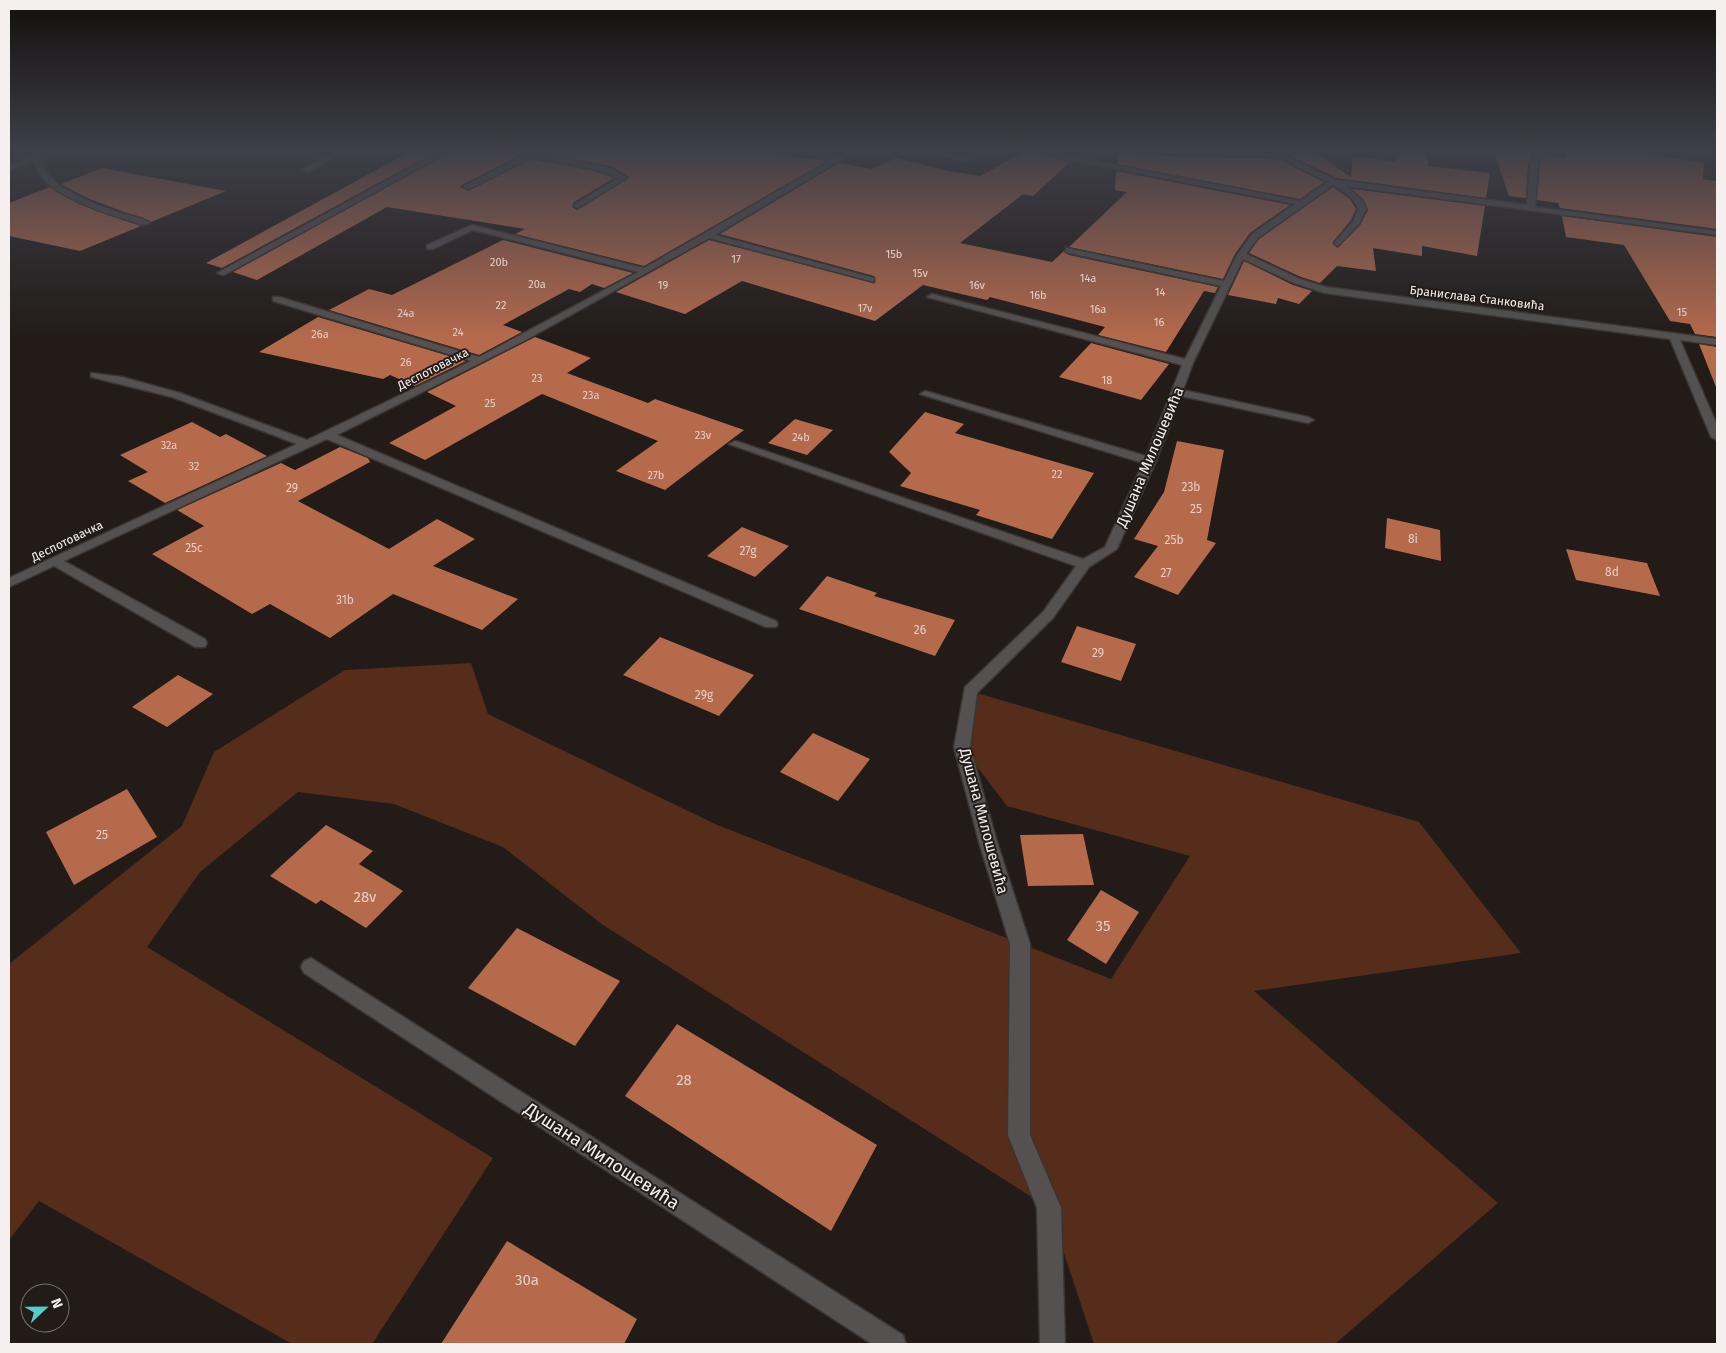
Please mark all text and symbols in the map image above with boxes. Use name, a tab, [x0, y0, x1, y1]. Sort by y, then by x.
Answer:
house number: 15b	[886, 248, 902, 261]
house number: 17	[731, 253, 741, 266]
house number: 20b	[490, 256, 508, 269]
house number: 15v	[912, 267, 928, 280]
house number: 14a	[1080, 272, 1096, 285]
house number: 20a	[528, 278, 546, 291]
house number: 19	[658, 279, 668, 292]
house number: 16v	[969, 279, 986, 292]
street label: Бранислава Станковића	[1409, 283, 1545, 313]
house number: 14	[1155, 286, 1165, 299]
house number: 16b	[1029, 289, 1047, 302]
house number: 22	[496, 299, 506, 312]
house number: 17v	[857, 302, 873, 315]
house number: 16a	[1090, 303, 1106, 316]
house number: 15	[1677, 306, 1688, 319]
house number: 24a	[398, 307, 415, 320]
house number: 16	[1154, 316, 1164, 329]
house number: 24	[453, 326, 464, 339]
house number: 26a	[311, 328, 329, 341]
street label: Деспотовачка	[394, 345, 471, 393]
house number: 26	[400, 356, 412, 369]
house number: 23	[532, 372, 542, 385]
house number: 18	[1102, 374, 1112, 387]
street label: Душана Милошевића	[1112, 384, 1188, 531]
house number: 23a	[583, 389, 599, 402]
house number: 25	[485, 397, 496, 410]
house number: 23v	[695, 429, 712, 442]
house number: 24b	[792, 431, 810, 444]
house number: 32a	[161, 439, 177, 452]
house number: 32	[189, 460, 199, 473]
house number: 22	[1052, 468, 1062, 481]
house number: 27b	[648, 469, 664, 482]
house number: 23b	[1182, 480, 1201, 494]
house number: 29	[286, 481, 298, 495]
house number: 25	[1190, 502, 1202, 516]
street label: Деспотовачка	[28, 518, 105, 565]
house number: 8i	[1408, 532, 1418, 546]
house number: 25b	[1164, 533, 1184, 547]
house number: 25c	[185, 541, 203, 555]
house number: 27g	[739, 544, 757, 558]
house number: 8d	[1605, 565, 1619, 579]
house number: 27	[1160, 566, 1172, 580]
house number: 31b	[336, 593, 354, 607]
house number: 26	[914, 623, 926, 637]
house number: 29	[1092, 646, 1104, 660]
house number: 29g	[695, 688, 714, 702]
street label: Душана Милошевића	[956, 745, 1012, 896]
house number: 25	[96, 828, 108, 842]
house number: 28v	[354, 888, 377, 906]
house number: 35	[1095, 917, 1111, 935]
house number: 28	[676, 1071, 692, 1089]
street label: Душана Милошевића	[520, 1097, 684, 1214]
house number: 30a	[515, 1271, 539, 1289]
north arrow	[20, 1283, 70, 1333]
text: N	[47, 1296, 66, 1311]

